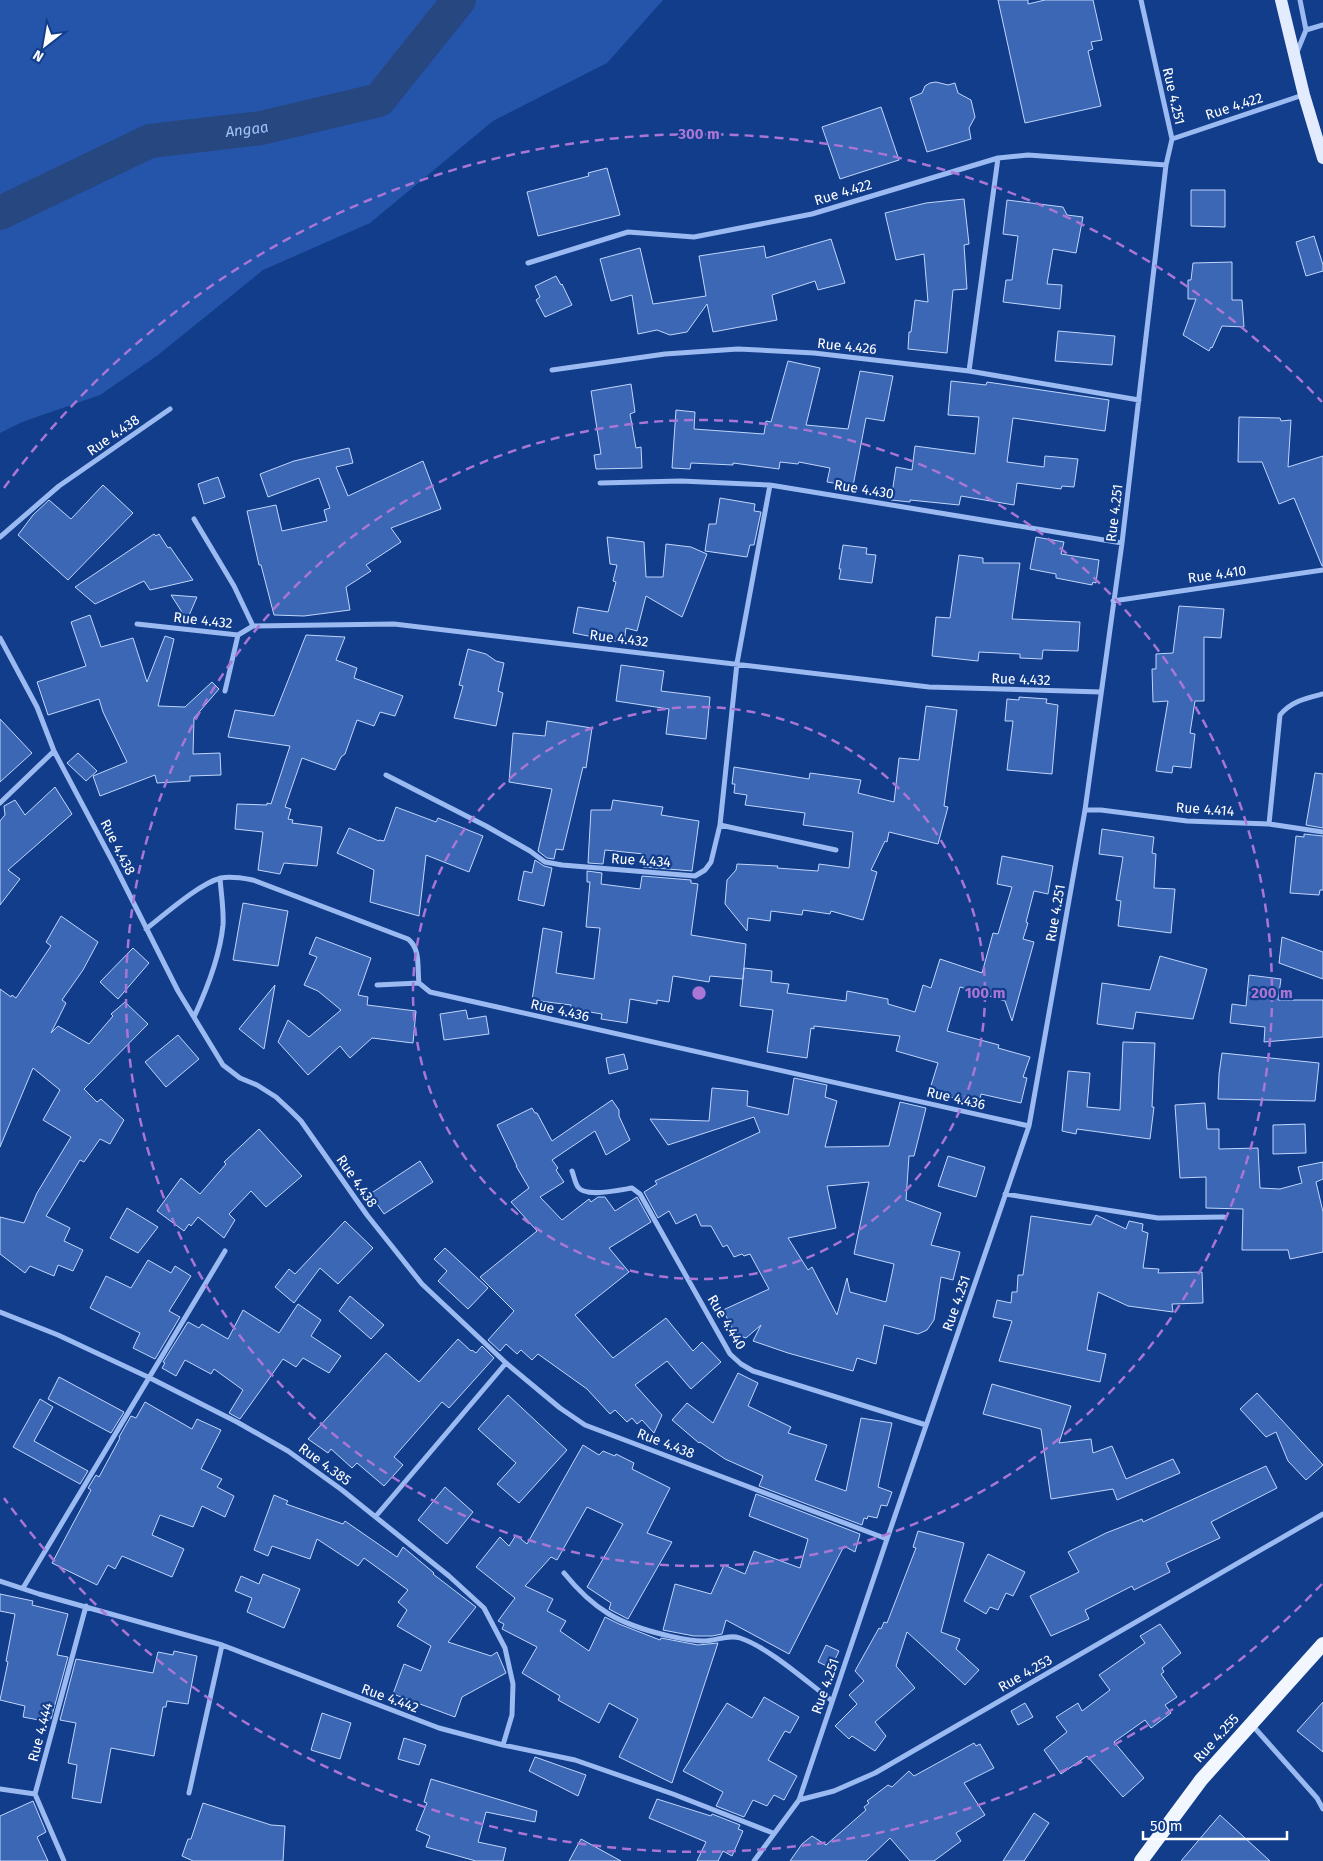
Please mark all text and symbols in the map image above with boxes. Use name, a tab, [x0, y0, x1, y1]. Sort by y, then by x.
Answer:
north arrow	[20, 20, 70, 70]
text: N	[30, 46, 47, 65]
street label: Rue 4.251	[1159, 66, 1188, 126]
street label: Rue 4.422	[1203, 89, 1265, 124]
water label: Angaa	[224, 118, 270, 141]
text: 300 m	[677, 125, 720, 143]
street label: Rue 4.422	[812, 176, 874, 209]
street label: Rue 4.426	[816, 335, 878, 358]
street label: Rue 4.438	[84, 411, 143, 460]
street label: Rue 4.430	[833, 476, 895, 503]
street label: Rue 4.251	[1103, 483, 1126, 543]
street label: Rue 4.410	[1187, 562, 1248, 587]
street label: Rue 4.432	[173, 609, 233, 632]
street label: Rue 4.432	[588, 626, 649, 651]
street label: Rue 4.432	[991, 670, 1051, 689]
street label: Rue 4.414	[1175, 799, 1235, 820]
street label: Rue 4.438	[96, 817, 139, 878]
street label: Rue 4.434	[610, 850, 672, 871]
street label: Rue 4.251	[1042, 883, 1069, 943]
centre of rings	[690, 984, 708, 1002]
text: 100 m	[965, 984, 1005, 1002]
text: 200 m	[1251, 984, 1293, 1002]
street label: Rue 4.436	[529, 995, 591, 1026]
street label: Rue 4.436	[925, 1083, 987, 1114]
street label: Rue 4.438	[332, 1152, 381, 1211]
street label: Rue 4.251	[939, 1273, 974, 1333]
street label: Rue 4.440	[704, 1292, 750, 1353]
street label: Rue 4.438	[635, 1425, 697, 1462]
street label: Rue 4.385	[295, 1440, 354, 1489]
street label: Rue 4.253	[995, 1651, 1055, 1696]
street label: Rue 4.251	[808, 1656, 843, 1716]
street label: Rue 4.442	[359, 1680, 421, 1717]
street label: Rue 4.444	[24, 1700, 57, 1764]
street label: Rue 4.255	[1190, 1710, 1243, 1766]
scale bar	[1143, 1808, 1287, 1840]
text: 50 m	[1150, 1817, 1183, 1835]

